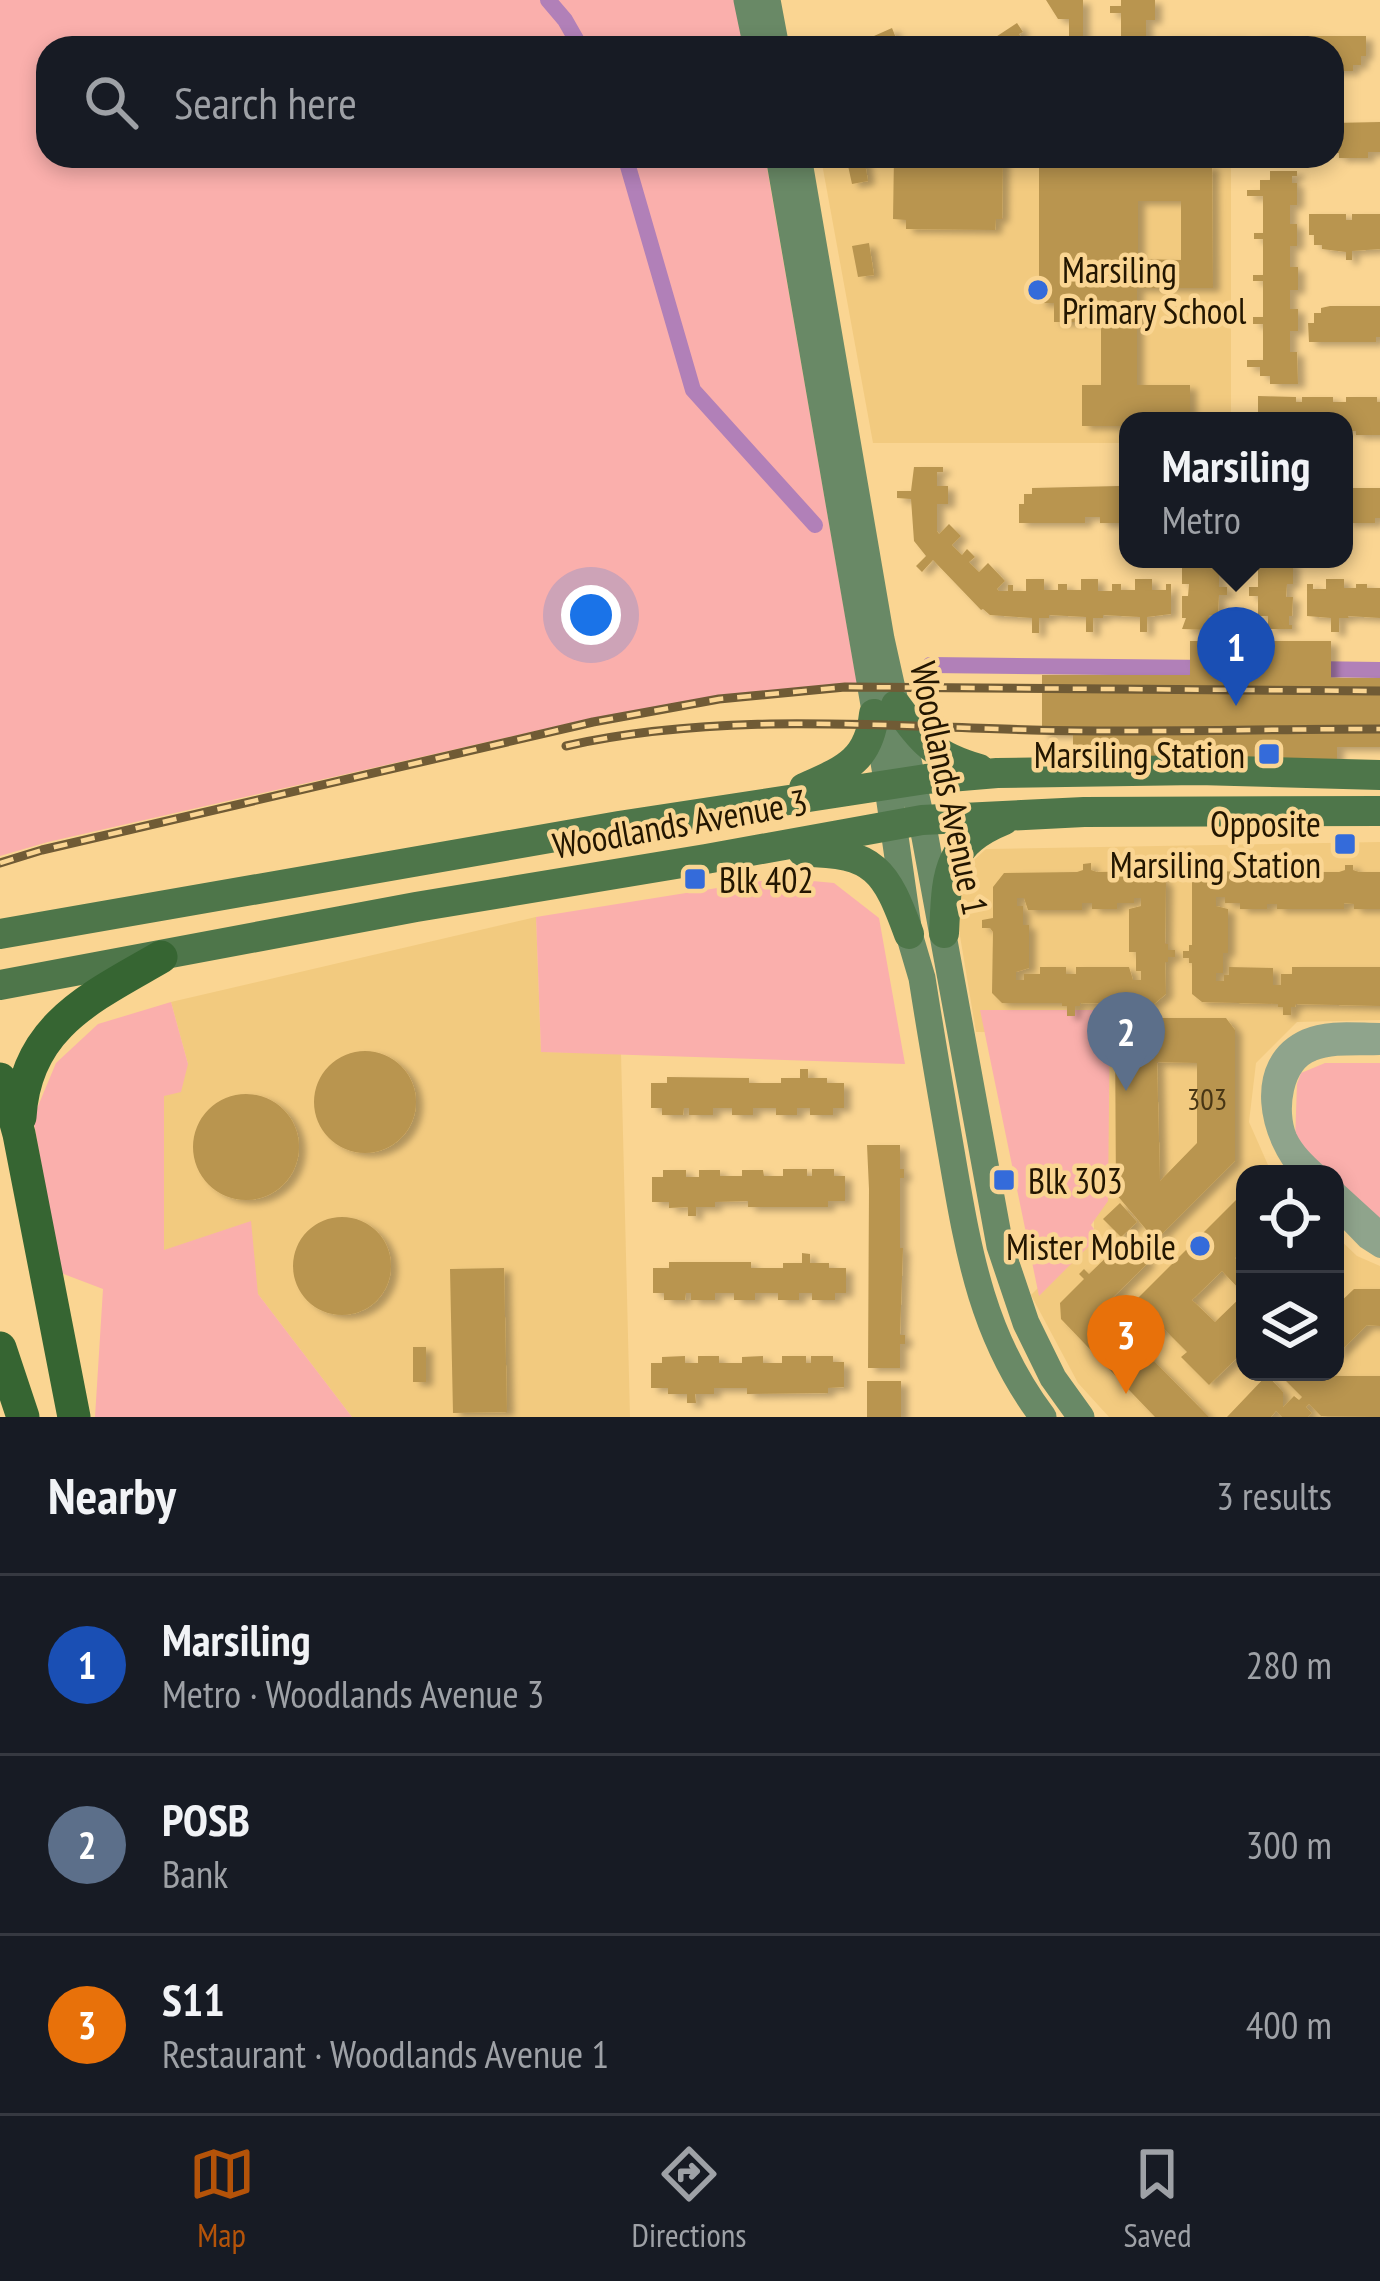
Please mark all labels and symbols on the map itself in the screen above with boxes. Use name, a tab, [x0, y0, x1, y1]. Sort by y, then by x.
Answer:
place label: Marsiling Primary School	[1062, 246, 1247, 334]
marker: Marsiling Primary School	[1025, 277, 1051, 303]
your location	[561, 585, 621, 645]
pin: 1	[1197, 607, 1275, 706]
street label: Woodlands Avenue 1	[900, 657, 1000, 919]
place label: Marsiling Station	[1034, 731, 1245, 778]
marker: Marsiling Station	[1256, 741, 1282, 767]
street label: Woodlands Avenue 3	[549, 778, 811, 868]
place label: Opposite Marsiling Station	[1110, 800, 1321, 888]
marker: Opposite Marsiling Station	[1332, 831, 1358, 857]
place label: Blk 402	[719, 856, 814, 903]
marker: Blk 402	[682, 866, 708, 892]
pin: 2	[1087, 992, 1165, 1091]
house number: 303	[1187, 1079, 1227, 1118]
place label: Blk 303	[1028, 1157, 1123, 1204]
marker: Blk 303	[991, 1167, 1017, 1193]
place label: Mister Mobile	[1006, 1223, 1176, 1270]
marker: Mister Mobile	[1187, 1233, 1213, 1259]
pin: 3	[1087, 1295, 1165, 1394]

